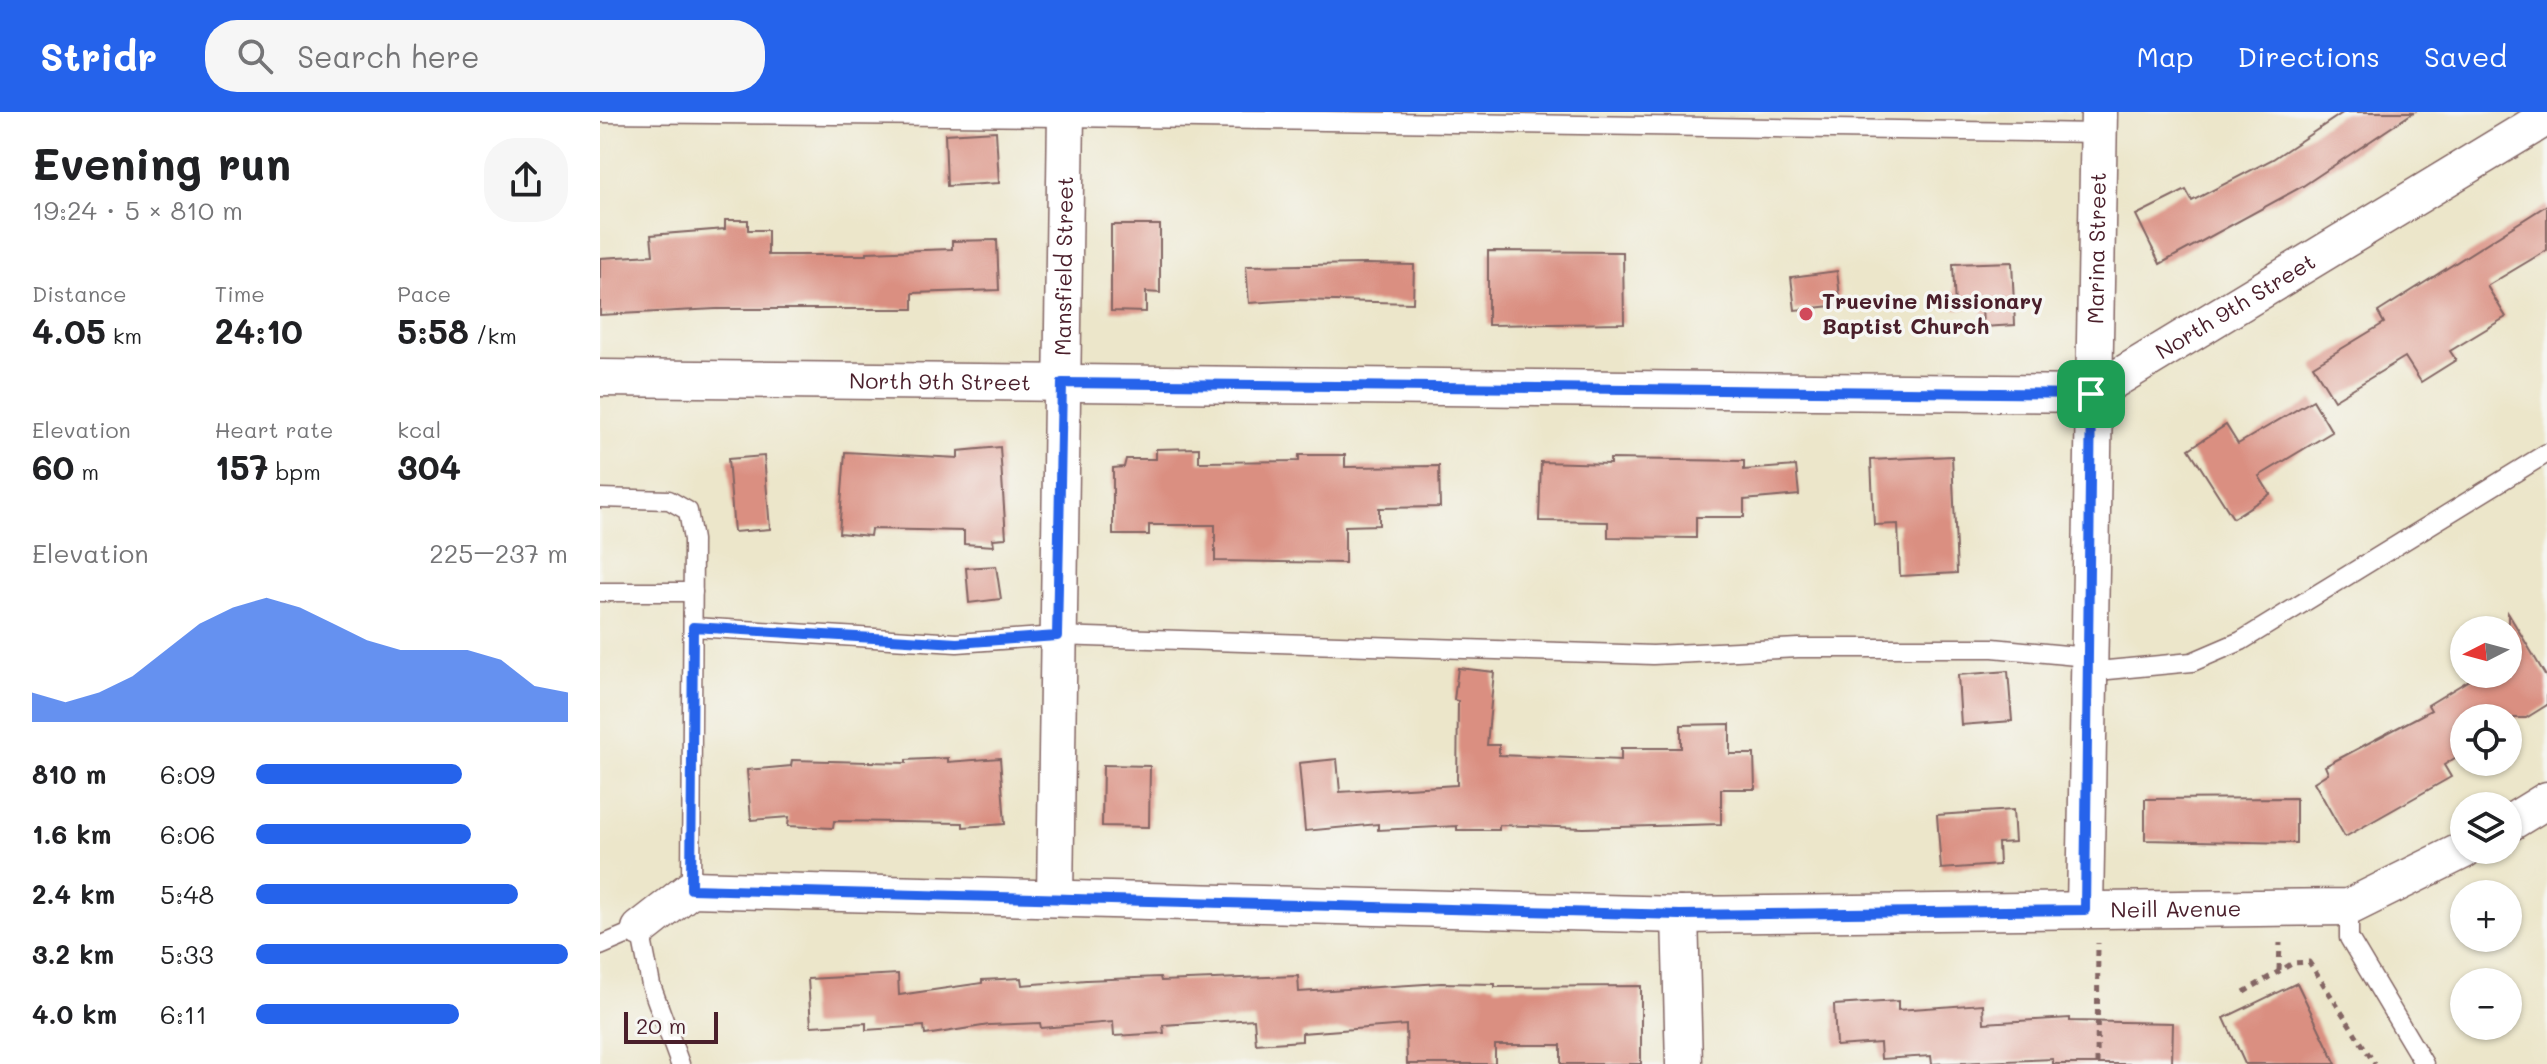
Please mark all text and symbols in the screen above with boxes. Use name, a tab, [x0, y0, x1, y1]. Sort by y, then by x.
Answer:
search box	[205, 20, 765, 92]
text: Stridr	[40, 31, 157, 81]
icon: search	[233, 34, 277, 78]
text: Search here	[297, 36, 480, 76]
text: Map	[2137, 38, 2194, 74]
text: Directions	[2238, 38, 2380, 74]
text: Saved	[2424, 38, 2507, 74]
text: Evening run	[32, 134, 291, 191]
button: share	[484, 138, 568, 222]
street label: Marina Street	[2080, 172, 2112, 324]
street label: Mansfield Street	[1048, 176, 1079, 356]
text: 19:24 · 5 × 810 m	[32, 193, 243, 227]
street label: North 9th Street	[2150, 246, 2320, 365]
text: Distance	[32, 279, 127, 308]
text: Time	[215, 279, 265, 308]
text: Pace	[397, 279, 451, 308]
place label: Truevine Missionary Baptist Church	[1822, 286, 2043, 340]
marker: Truevine Missionary Baptist Church	[1797, 305, 1815, 323]
text: 4.05	[32, 308, 106, 353]
text: 24:10	[215, 308, 303, 353]
text: 5:58	[397, 308, 469, 353]
text: km	[106, 321, 142, 350]
text: /km	[469, 321, 517, 350]
pin	[2057, 360, 2125, 428]
street label: North 9th Street	[849, 366, 1031, 397]
icon: arrive	[2069, 372, 2113, 416]
text: Elevation	[32, 415, 131, 444]
text: Heart rate	[215, 415, 333, 444]
text: kcal	[397, 415, 441, 444]
text: 60	[32, 444, 74, 489]
text: 157	[215, 444, 269, 489]
text: 304	[397, 444, 461, 489]
text: m	[74, 457, 99, 486]
text: bpm	[269, 457, 321, 486]
text: Elevation	[32, 536, 149, 570]
text: 225–237 m	[429, 536, 568, 570]
north arrow	[2450, 616, 2522, 688]
map controls	[2450, 616, 2522, 1040]
button: locate	[2450, 704, 2522, 776]
text: 810 m	[32, 757, 106, 791]
text: 6:09	[160, 757, 215, 791]
button: layers	[2450, 792, 2522, 864]
text: 1.6 km	[32, 817, 111, 851]
text: 6:06	[160, 817, 216, 851]
text: 2.4 km	[32, 877, 115, 911]
text: 5:48	[160, 877, 214, 911]
button: +	[2450, 880, 2522, 952]
street label: Neill Avenue	[2110, 893, 2241, 924]
text: 3.2 km	[32, 937, 114, 971]
text: 5:33	[160, 937, 214, 971]
button: −	[2450, 968, 2522, 1040]
text: 4.0 km	[32, 997, 117, 1031]
text: 6:11	[160, 997, 207, 1031]
scale bar	[624, 1008, 718, 1044]
text: 20 m	[636, 1011, 686, 1040]

